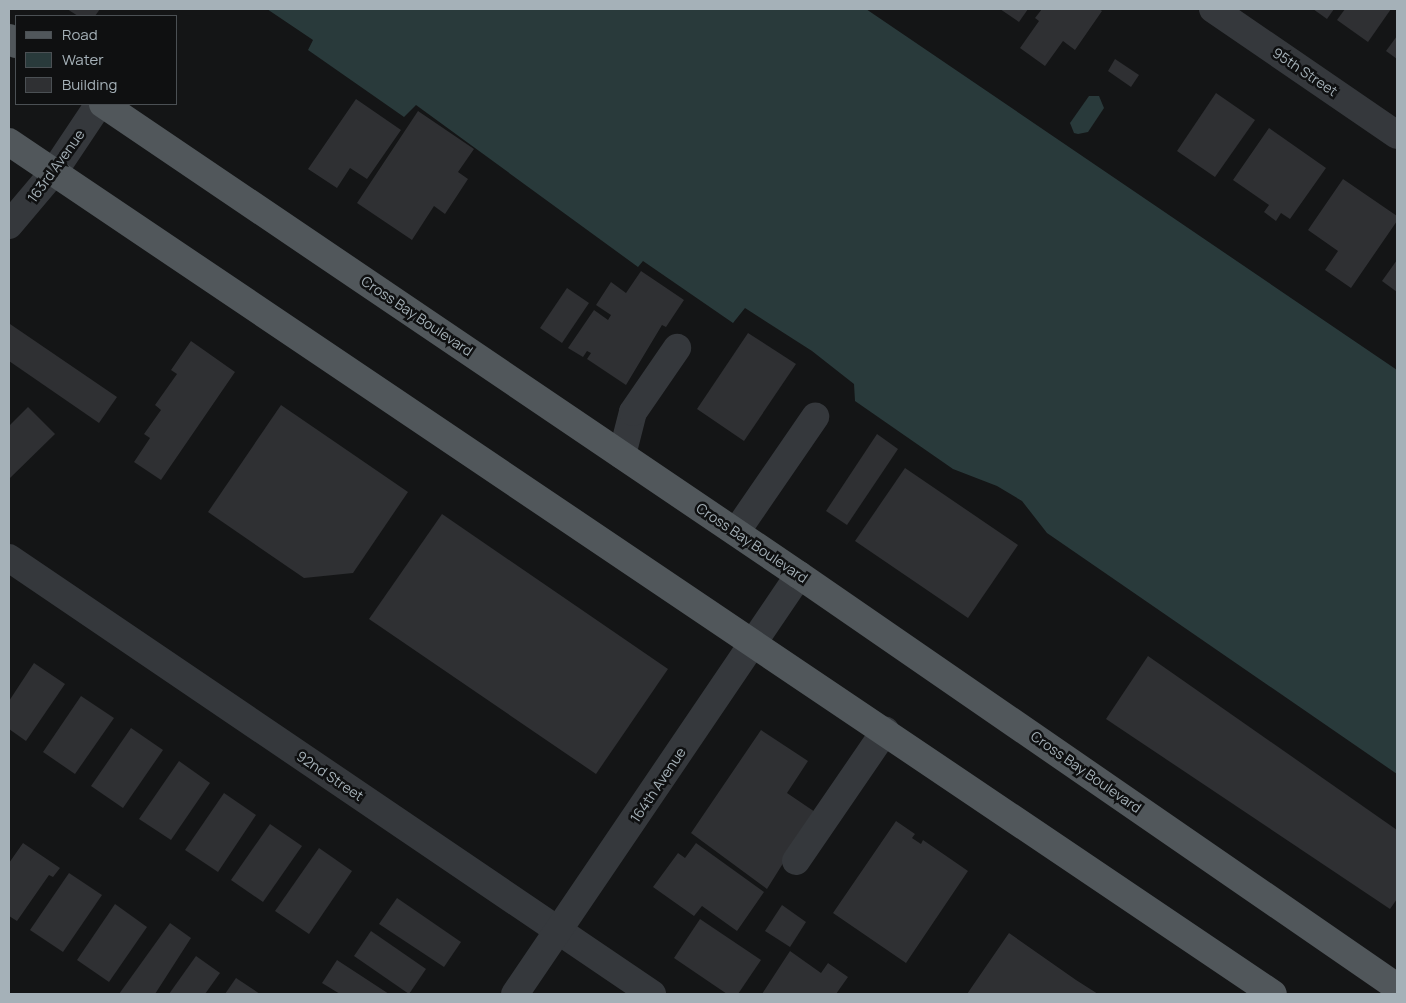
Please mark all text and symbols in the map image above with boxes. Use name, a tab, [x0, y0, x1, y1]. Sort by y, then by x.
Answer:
legend	[15, 15, 178, 105]
text: Road	[62, 24, 98, 45]
street label: 95th Street	[1269, 44, 1341, 100]
text: Water	[62, 49, 104, 70]
text: Building	[62, 74, 117, 95]
street label: 163rd Avenue	[24, 126, 88, 206]
street label: Cross Bay Boulevard	[358, 272, 476, 360]
street label: Cross Bay Boulevard	[693, 499, 811, 587]
street label: Cross Bay Boulevard	[1028, 728, 1144, 816]
street label: 164th Avenue	[627, 744, 689, 826]
street label: 92nd Street	[293, 747, 367, 805]

